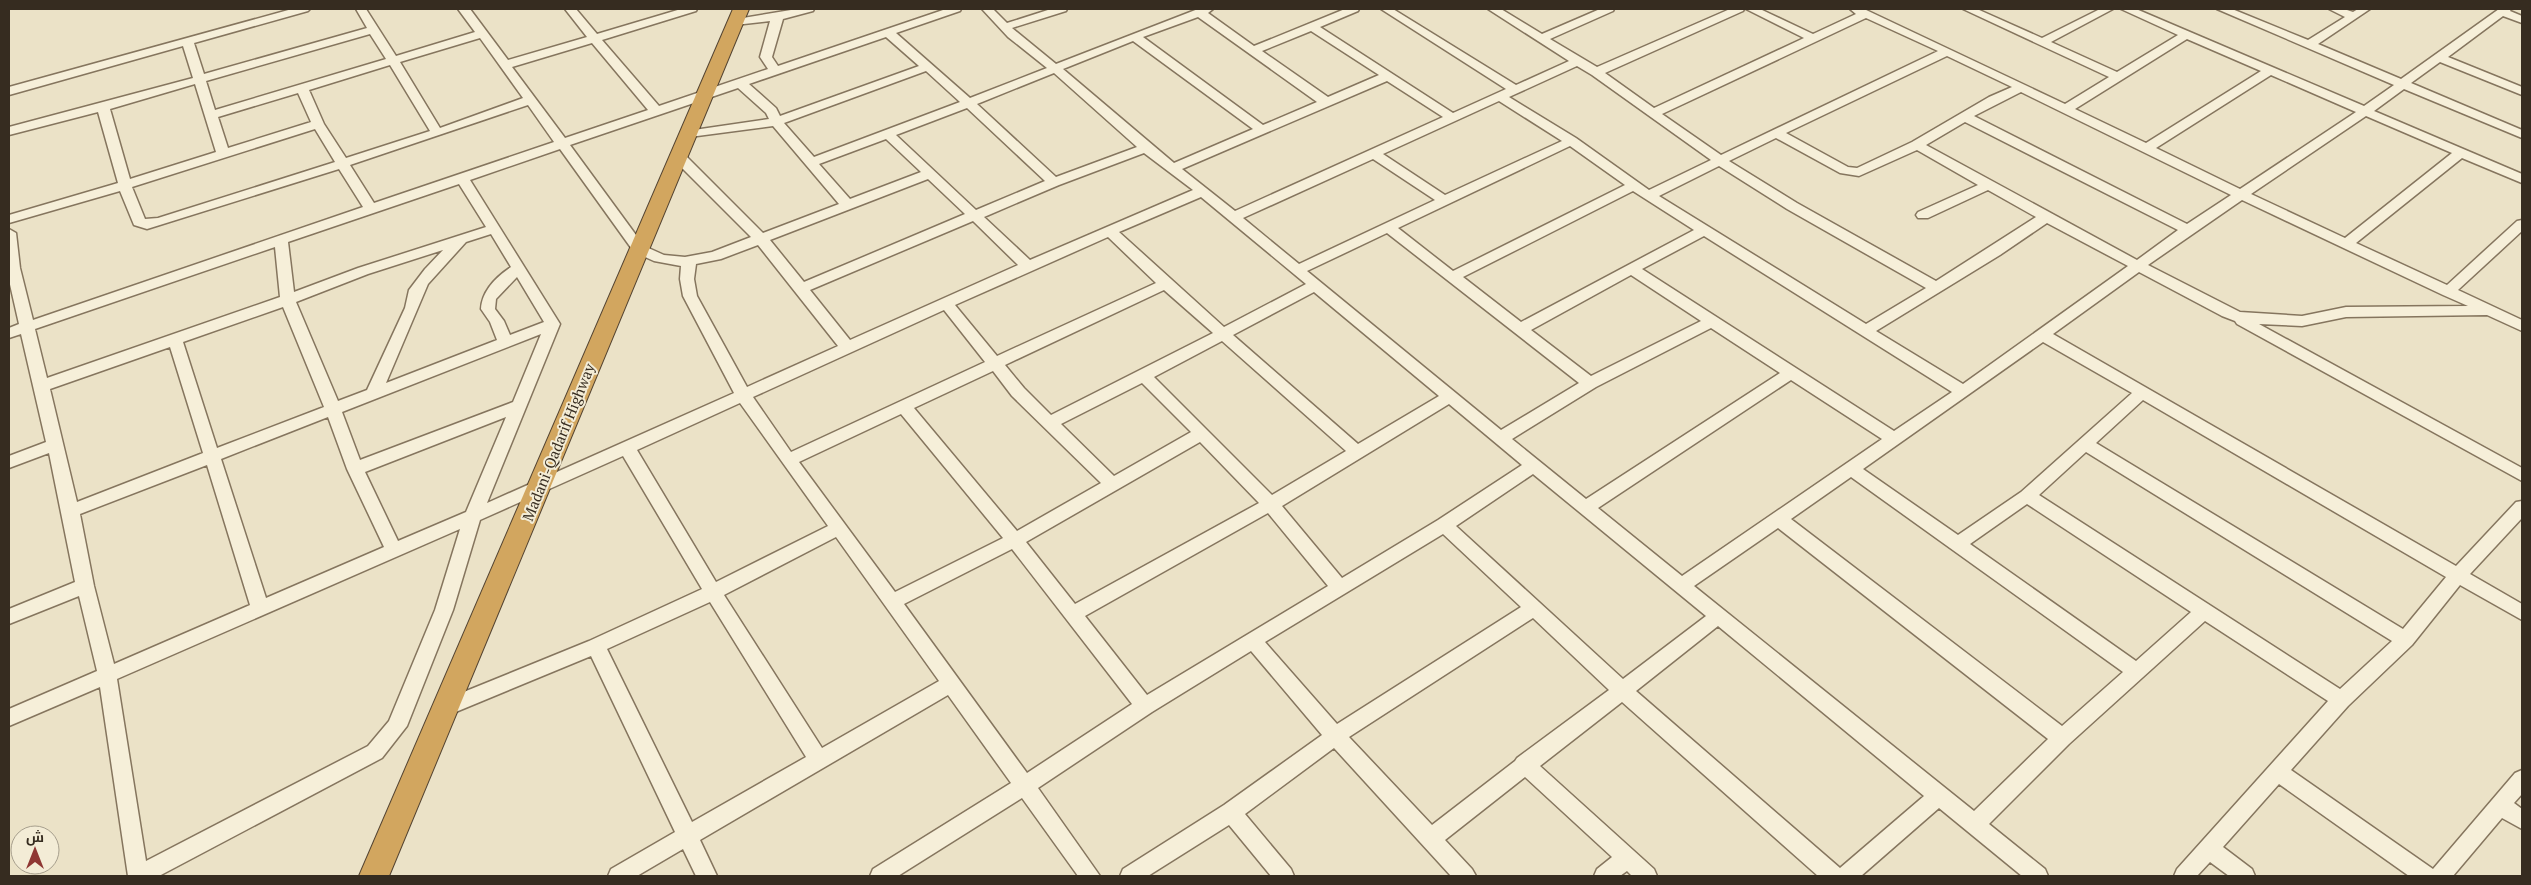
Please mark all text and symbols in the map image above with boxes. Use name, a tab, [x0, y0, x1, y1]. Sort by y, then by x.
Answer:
street label: Madani-Qadarif Highway	[517, 360, 599, 524]
north arrow	[10, 825, 60, 875]
text: ش	[26, 827, 44, 846]

